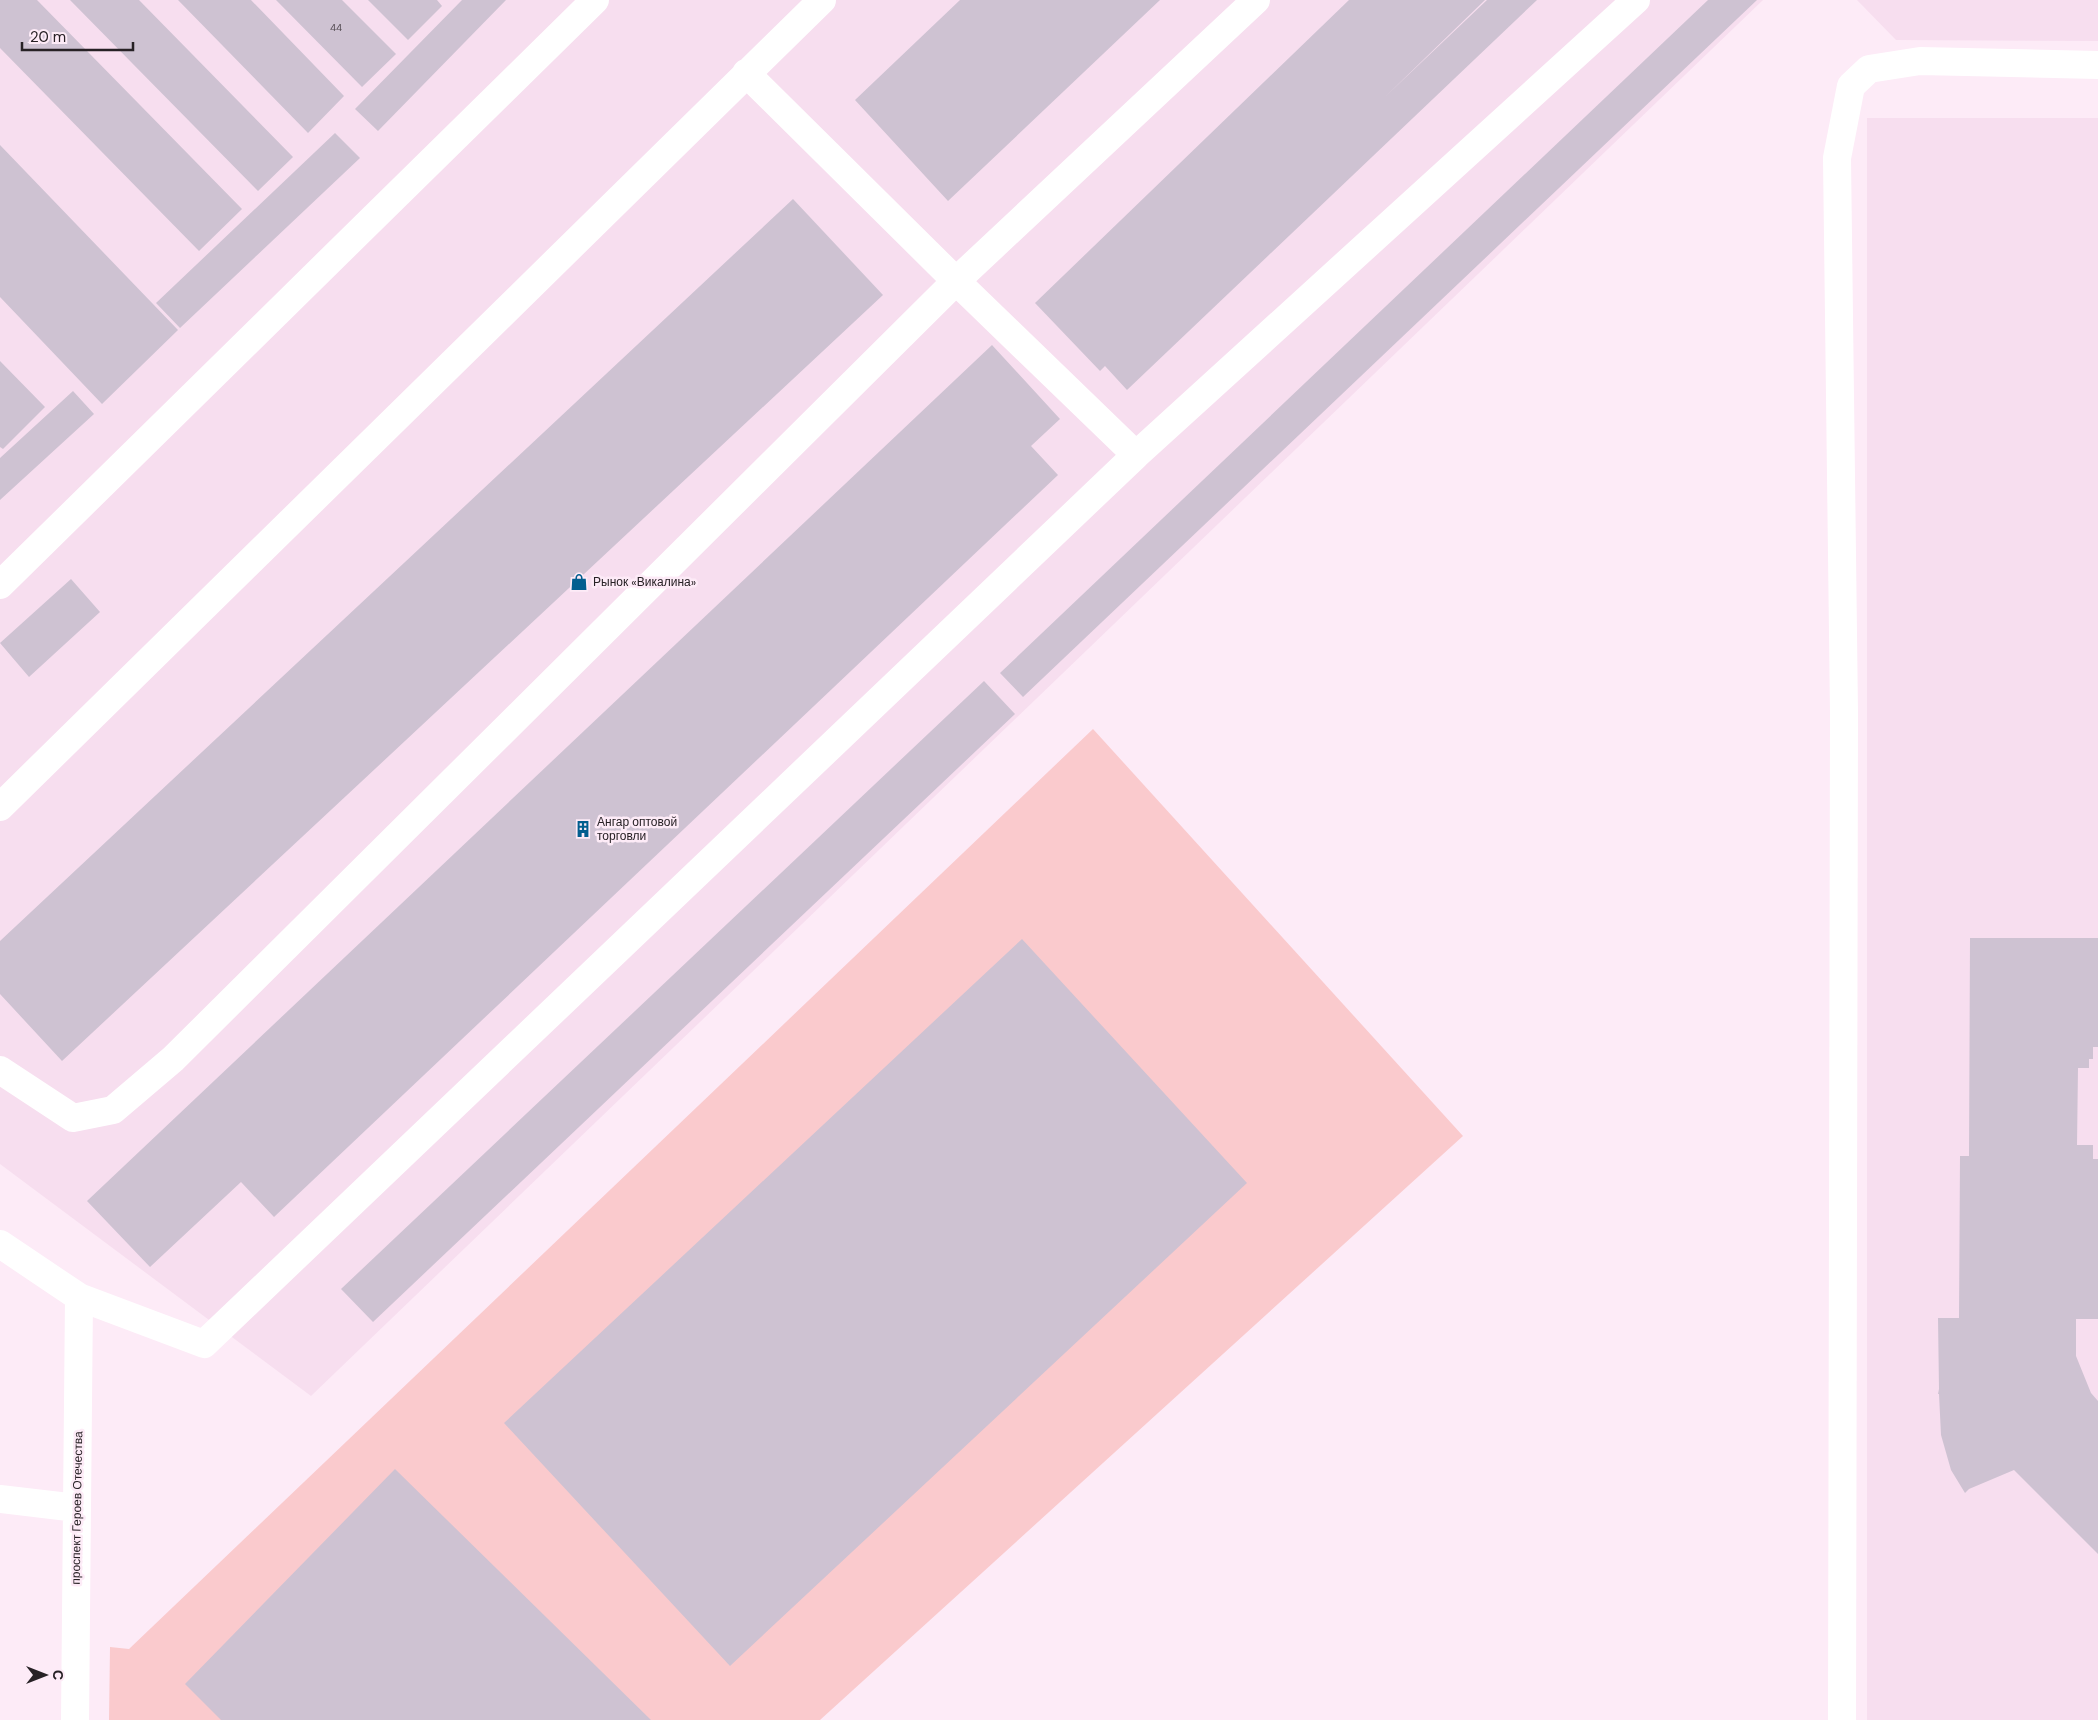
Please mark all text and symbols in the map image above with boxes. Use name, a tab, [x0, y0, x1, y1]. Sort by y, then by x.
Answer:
scale bar	[22, 20, 134, 52]
house number: 44	[330, 21, 342, 34]
text: 20 m	[30, 27, 66, 47]
shop icon: Рынок «Викалина»	[569, 572, 589, 592]
place label: Рынок «Викалина»	[593, 574, 696, 590]
place label: Ангар оптовой торговли	[597, 814, 677, 844]
building icon: Ангар оптовой торговли	[573, 819, 593, 839]
street label: проспект Героев Отечества	[68, 1431, 86, 1585]
north arrow	[20, 1650, 70, 1700]
text: С	[49, 1670, 67, 1680]

